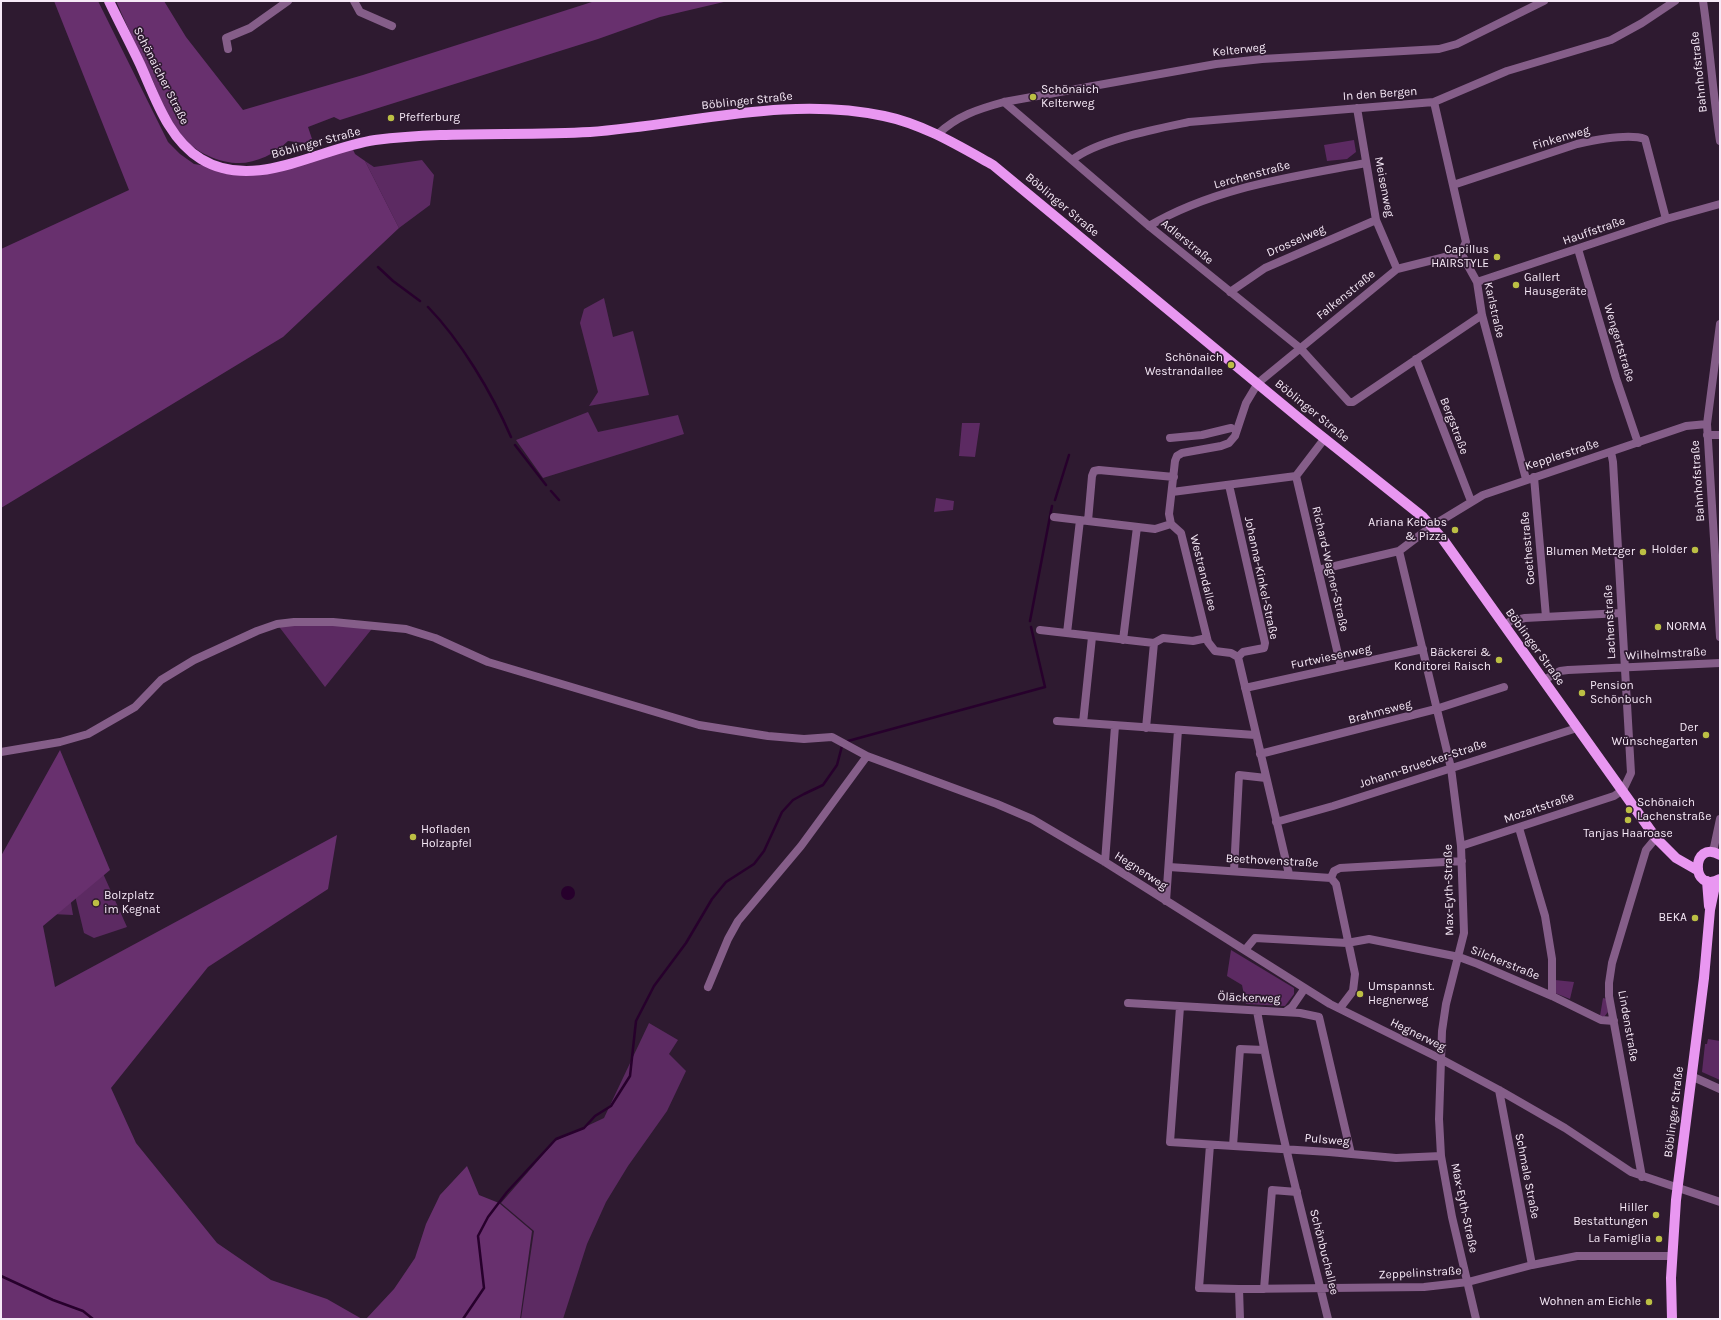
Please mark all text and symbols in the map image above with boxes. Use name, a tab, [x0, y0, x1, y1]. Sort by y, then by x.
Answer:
street label: Schönaicher Straße	[130, 25, 192, 127]
street label: Bahnhofstraße	[1688, 31, 1710, 113]
street label: Kelterweg	[1212, 40, 1266, 60]
place label: Schönaich Kelterweg	[1041, 83, 1099, 111]
street label: In den Bergen	[1342, 84, 1418, 104]
street label: Böblinger Straße	[701, 89, 793, 113]
marker: Schönaich Kelterweg	[1028, 92, 1038, 102]
place label: Pfefferburg	[399, 111, 460, 125]
marker: Pfefferburg	[386, 113, 396, 123]
street label: Finkenweg	[1531, 123, 1591, 153]
street label: Böblinger Straße	[270, 124, 362, 162]
street label: Meisenweg	[1371, 156, 1397, 218]
street label: Lerchenstraße	[1212, 158, 1292, 192]
street label: Böblinger Straße	[1022, 170, 1102, 240]
street label: Hauffstraße	[1561, 214, 1627, 248]
street label: Adlerstraße	[1158, 217, 1216, 267]
street label: Drosselweg	[1264, 222, 1328, 260]
place label: Capillus HAIRSTYLE	[1431, 243, 1489, 271]
marker: Capillus HAIRSTYLE	[1492, 252, 1502, 262]
street label: Falkenstraße	[1314, 267, 1378, 323]
place label: Gallert Hausgeräte	[1524, 271, 1587, 299]
marker: Gallert Hausgeräte	[1511, 280, 1521, 290]
street label: Karlstraße	[1481, 281, 1507, 339]
street label: Wengertstraße	[1600, 302, 1638, 384]
place label: Schönaich Westrandallee	[1145, 351, 1223, 379]
marker: Schönaich Westrandallee	[1226, 360, 1236, 370]
street label: Böblinger Straße	[1272, 377, 1352, 445]
street label: Bergstraße	[1437, 395, 1471, 457]
street label: Kepplerstraße	[1523, 436, 1601, 474]
street label: Bahnhofstraße	[1688, 440, 1708, 522]
street label: Richard-Wagner-Straße	[1309, 505, 1351, 633]
street label: Goethestraße	[1518, 511, 1538, 585]
street label: Johanna-Kinkel-Straße	[1241, 515, 1281, 641]
place label: Ariana Kebabs & Pizza	[1368, 516, 1447, 544]
marker: Ariana Kebabs & Pizza	[1450, 525, 1460, 535]
street label: Westrandallee	[1187, 533, 1219, 613]
place label: Holder	[1651, 543, 1687, 557]
place label: Blumen Metzger	[1546, 545, 1635, 559]
marker: Holder	[1690, 545, 1700, 555]
marker: Blumen Metzger	[1638, 547, 1648, 557]
street label: Lachenstraße	[1601, 585, 1619, 659]
street label: Böblinger Straße	[1502, 606, 1568, 688]
place label: NORMA	[1666, 620, 1706, 634]
marker: NORMA	[1653, 622, 1663, 632]
street label: Furtwiesenweg	[1289, 641, 1373, 673]
street label: Wilhelmstraße	[1625, 645, 1707, 663]
place label: Bäckerei & Konditorei Raisch	[1394, 646, 1491, 674]
marker: Bäckerei & Konditorei Raisch	[1494, 655, 1504, 665]
place label: Pension Schönbuch	[1590, 679, 1652, 707]
marker: Pension Schönbuch	[1577, 688, 1587, 698]
street label: Brahmsweg	[1347, 697, 1413, 727]
place label: Der Wünschegarten	[1612, 721, 1698, 749]
marker: Der Wünschegarten	[1701, 730, 1711, 740]
street label: Johann-Bruecker-Straße	[1358, 737, 1488, 791]
street label: Mozartstraße	[1502, 789, 1576, 827]
place label: Schönaich Lachenstraße	[1637, 796, 1711, 824]
marker: Schönaich Lachenstraße	[1624, 805, 1634, 815]
marker: Tanjas Haaroase	[1623, 815, 1633, 825]
place label: Hofladen Holzapfel	[421, 823, 472, 851]
place label: Tanjas Haaroase	[1583, 827, 1673, 841]
marker: Hofladen Holzapfel	[408, 832, 418, 842]
street label: Max-Eyth-Straße	[1441, 844, 1457, 936]
street label: Hegnerweg	[1112, 849, 1170, 893]
street label: Beethovenstraße	[1225, 851, 1319, 871]
place label: Bolzplatz im Kegnat	[104, 889, 160, 917]
marker: Bolzplatz im Kegnat	[91, 898, 101, 908]
place label: BEKA	[1659, 911, 1687, 925]
marker: BEKA	[1690, 913, 1700, 923]
street label: Silcherstraße	[1468, 943, 1542, 983]
place label: Umspannst. Hegnerweg	[1368, 980, 1434, 1008]
marker: Umspannst. Hegnerweg	[1355, 989, 1365, 999]
street label: Lindenstraße	[1615, 989, 1641, 1063]
street label: Öläckerweg	[1217, 990, 1281, 1006]
street label: Hegnerweg	[1388, 1015, 1448, 1055]
street label: Böblinger Straße	[1661, 1066, 1687, 1158]
street label: Pulsweg	[1304, 1131, 1350, 1149]
street label: Schmale Straße	[1512, 1132, 1542, 1220]
street label: Max-Eyth-Straße	[1447, 1162, 1481, 1254]
place label: Hiller Bestattungen	[1573, 1201, 1648, 1229]
street label: Schönbuchallee	[1306, 1208, 1342, 1296]
marker: Hiller Bestattungen	[1651, 1210, 1661, 1220]
place label: La Famiglia	[1588, 1232, 1651, 1246]
marker: La Famiglia	[1654, 1234, 1664, 1244]
street label: Zeppelinstraße	[1378, 1264, 1462, 1282]
place label: Wohnen am Eichle	[1539, 1295, 1641, 1309]
marker: Wohnen am Eichle	[1644, 1297, 1654, 1307]

